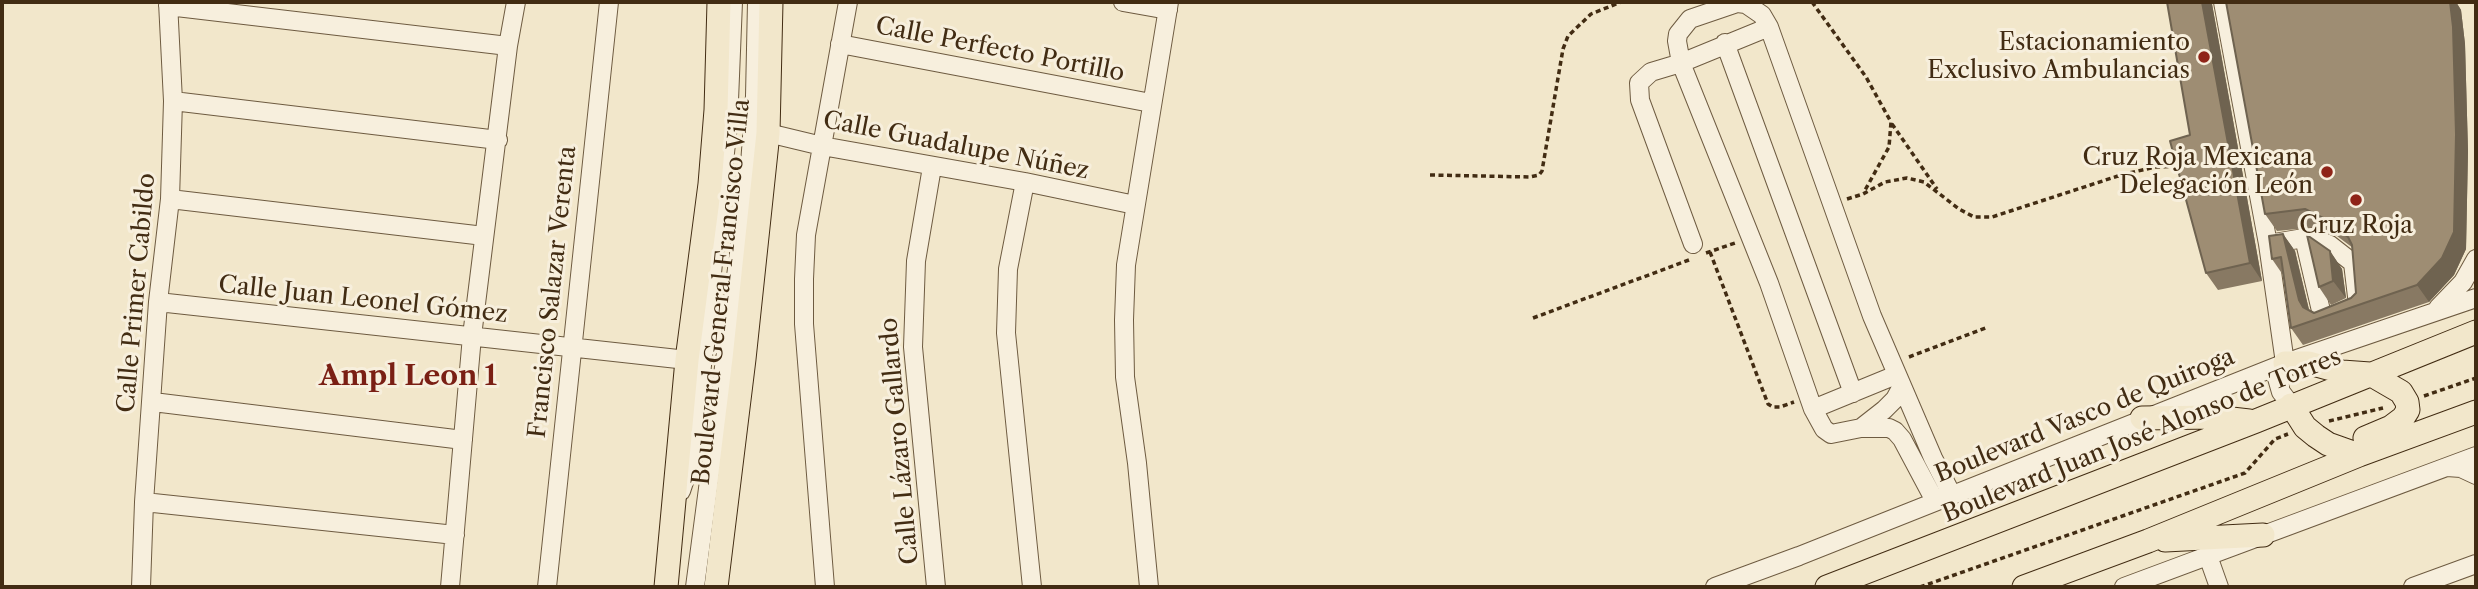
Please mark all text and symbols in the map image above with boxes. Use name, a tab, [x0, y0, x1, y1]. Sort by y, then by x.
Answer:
street label: Calle Perfecto Portillo	[873, 12, 1127, 88]
place label: Estacionamiento Exclusivo Ambulancias	[1927, 29, 2190, 85]
marker: Estacionamiento Exclusivo Ambulancias	[2196, 49, 2212, 65]
street label: Boulevard General Francisco Villa	[687, 97, 757, 487]
street label: Calle Guadalupe Núñez	[821, 106, 1091, 186]
place label: Cruz Roja Mexicana Delegación León	[2082, 144, 2313, 200]
street label: Francisco Salazar Verenta	[523, 145, 583, 439]
marker: Cruz Roja Mexicana Delegación León	[2319, 164, 2335, 180]
street label: Calle Primer Cabildo	[112, 172, 162, 414]
marker: Cruz Roja	[2348, 192, 2364, 208]
place label: Cruz Roja	[2299, 212, 2413, 240]
street label: Calle Juan Leonel Gómez	[217, 270, 509, 330]
street label: Calle Lázaro Gallardo	[875, 316, 925, 566]
street label: Boulevard Vasco de Quiroga	[1931, 343, 2239, 489]
street label: Boulevard Juan José Alonso de Torres	[1939, 343, 2345, 529]
district label: Ampl Leon 1	[319, 360, 497, 394]

